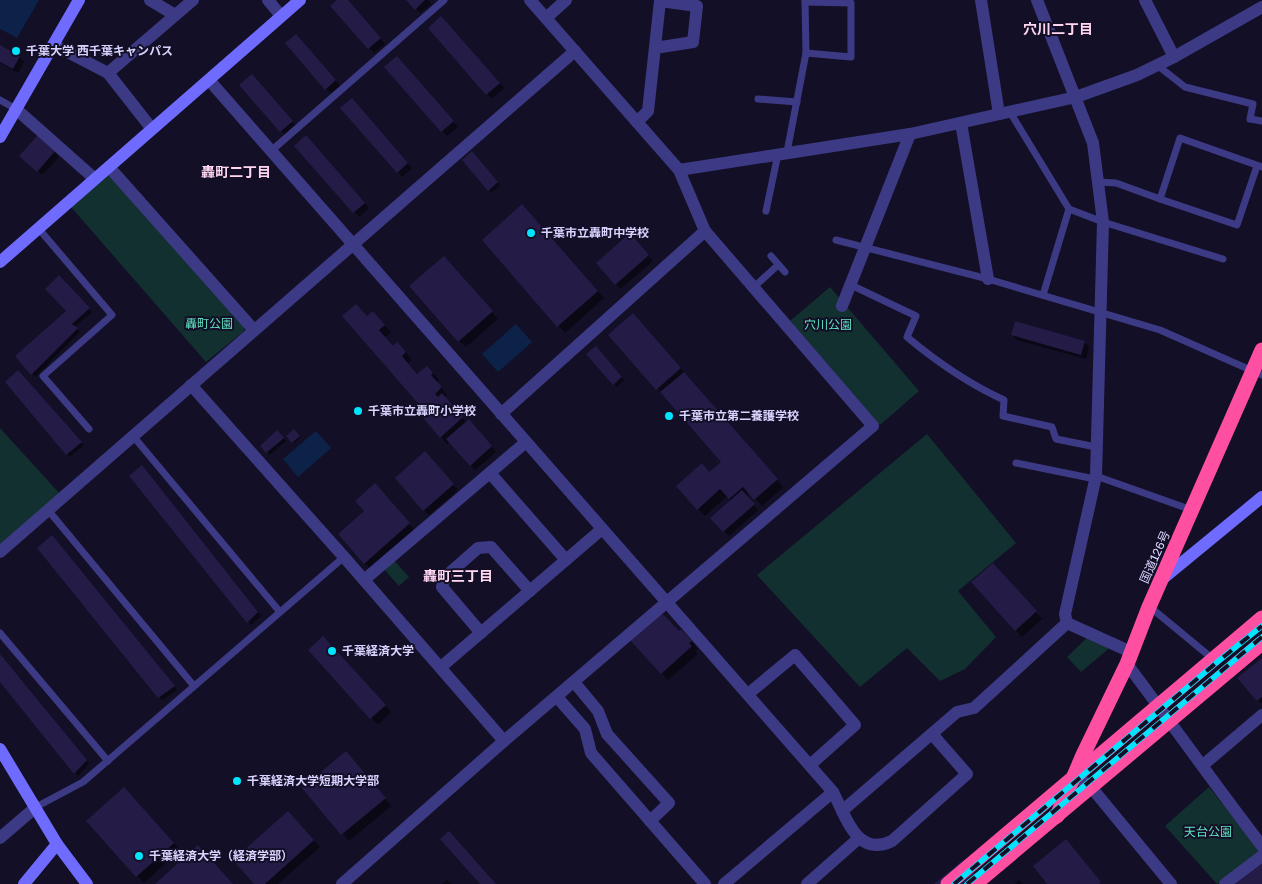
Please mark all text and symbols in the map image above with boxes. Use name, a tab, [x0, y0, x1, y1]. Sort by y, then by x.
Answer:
district label: 穴川二丁目	[1023, 20, 1093, 37]
place label: 千葉大学 西千葉キャンパス	[26, 43, 173, 58]
marker: 千葉大学 西千葉キャンパス	[10, 45, 22, 57]
district label: 轟町二丁目	[201, 163, 271, 180]
place label: 千葉市立轟町中学校	[541, 225, 649, 240]
marker: 千葉市立轟町中学校	[525, 227, 537, 239]
park label: 轟町公園	[185, 316, 233, 331]
park label: 穴川公園	[804, 317, 852, 332]
place label: 千葉市立轟町小学校	[368, 403, 476, 418]
marker: 千葉市立轟町小学校	[352, 405, 364, 417]
place label: 千葉市立第二養護学校	[679, 408, 799, 423]
marker: 千葉市立第二養護学校	[663, 410, 675, 422]
street label: 国道126号	[1136, 528, 1173, 585]
district label: 轟町三丁目	[423, 567, 493, 584]
place label: 千葉経済大学	[342, 643, 414, 658]
marker: 千葉経済大学	[326, 645, 338, 657]
place label: 千葉経済大学短期大学部	[247, 773, 379, 788]
marker: 千葉経済大学短期大学部	[231, 775, 243, 787]
park label: 天台公園	[1184, 824, 1232, 839]
place label: 千葉経済大学（経済学部）	[149, 848, 293, 863]
marker: 千葉経済大学（経済学部）	[133, 850, 145, 862]

